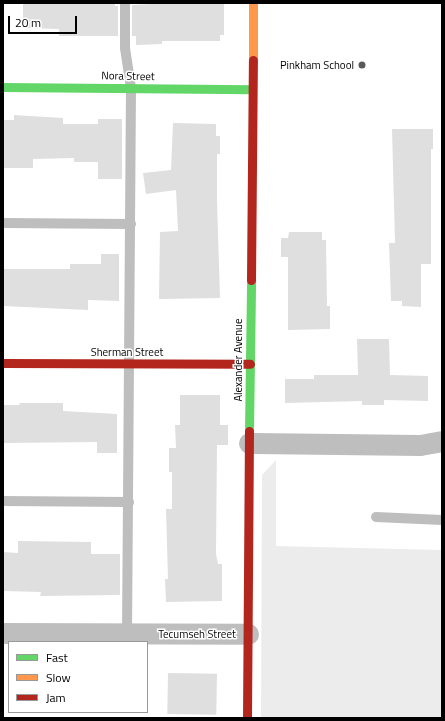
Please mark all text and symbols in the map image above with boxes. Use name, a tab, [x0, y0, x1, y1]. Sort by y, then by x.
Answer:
scale bar	[10, 8, 79, 34]
text: 20 m	[15, 13, 41, 32]
place label: Pinkham School	[280, 58, 354, 72]
marker: Pinkham School	[357, 60, 367, 70]
street label: Nora Street	[101, 69, 155, 83]
street label: Alexander Avenue	[231, 319, 245, 401]
street label: Sherman Street	[91, 345, 163, 359]
street label: Tecumseh Street	[158, 627, 236, 641]
legend	[8, 641, 148, 713]
text: Fast	[46, 648, 68, 667]
text: Slow	[46, 668, 71, 687]
text: Jam	[46, 688, 66, 707]

